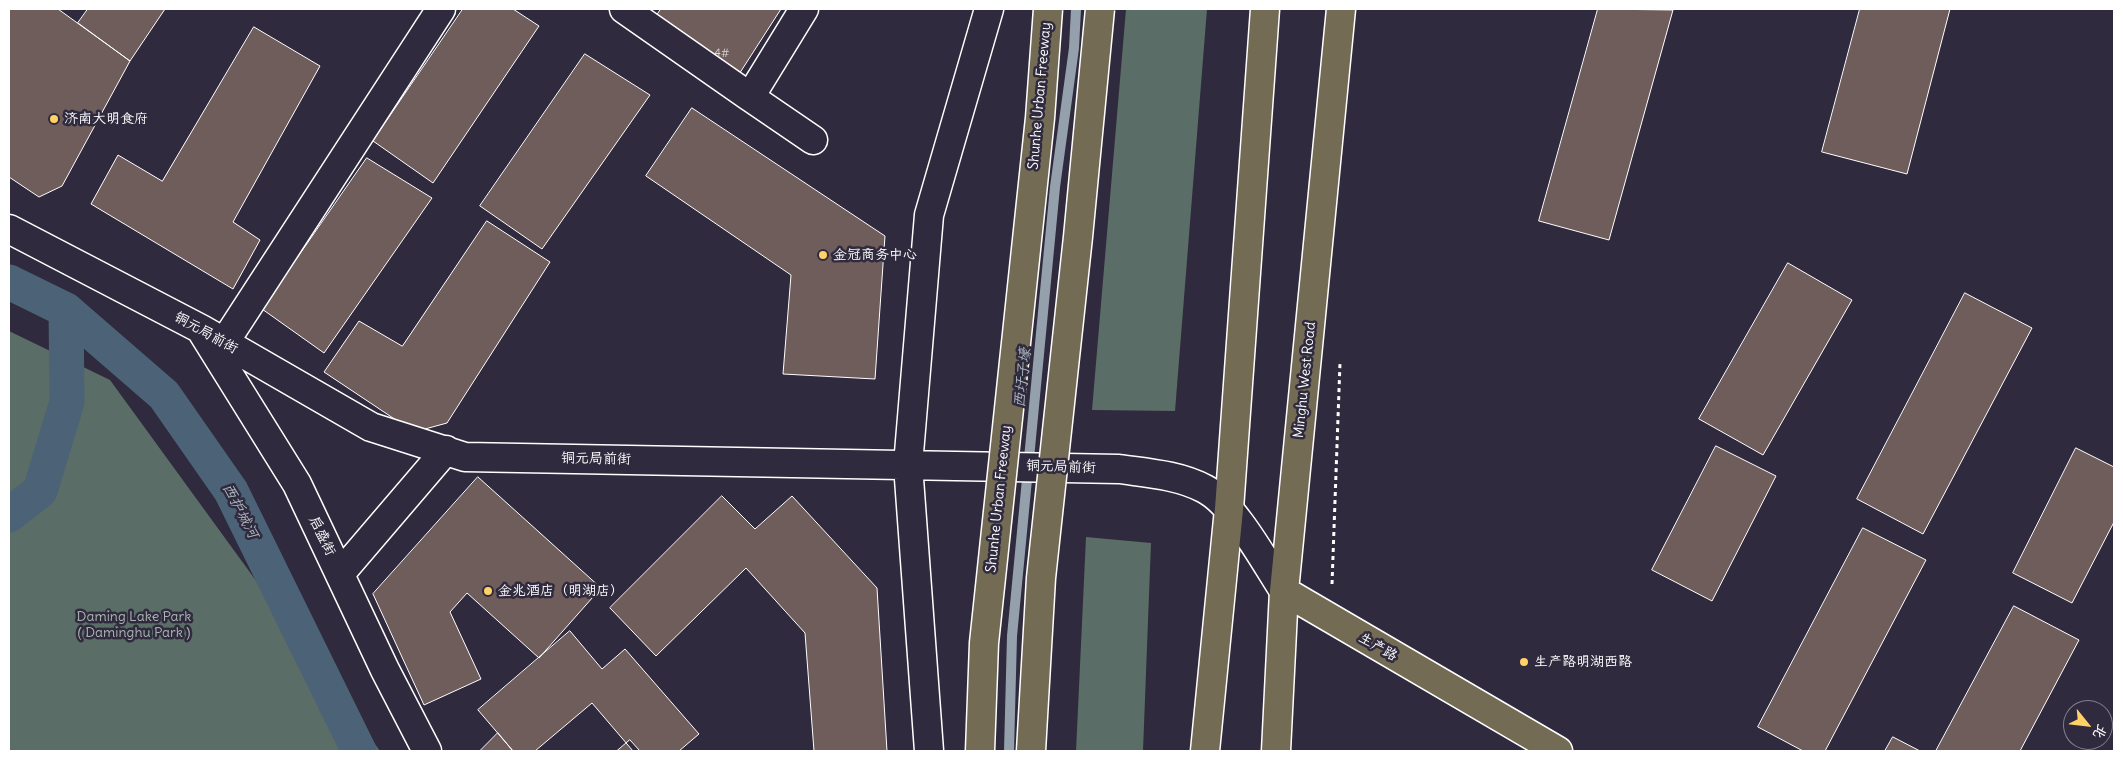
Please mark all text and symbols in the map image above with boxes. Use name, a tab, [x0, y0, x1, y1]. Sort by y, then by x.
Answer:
street label: Shunhe Urban Freeway	[1025, 22, 1055, 170]
house number: 4#	[714, 47, 730, 61]
place label: 济南大明食府	[64, 111, 148, 127]
marker: 济南大明食府	[48, 113, 60, 125]
place label: 金冠商务中心	[833, 247, 917, 263]
marker: 金冠商务中心	[817, 249, 829, 261]
street label: 铜元局前街	[171, 309, 241, 357]
street label: Minghu West Road	[1291, 321, 1319, 439]
water label: 西圩子壕	[1011, 347, 1035, 409]
street label: Shunhe Urban Freeway	[983, 425, 1015, 573]
street label: 铜元局前街	[561, 450, 631, 468]
street label: 铜元局前街	[1026, 457, 1096, 477]
water label: 西护城河	[218, 480, 262, 542]
street label: 启盛街	[305, 513, 339, 559]
place label: 金兆酒店（明湖店）	[498, 583, 624, 599]
marker: 金兆酒店（明湖店）	[482, 585, 494, 597]
park label: Daming Lake Park ( Daminghu Park )	[77, 609, 191, 642]
street label: 生产路	[1356, 629, 1400, 665]
place label: 生产路明湖西路	[1534, 654, 1632, 670]
marker: 生产路明湖西路	[1518, 656, 1530, 668]
north arrow	[2063, 700, 2113, 750]
text: 北	[2089, 721, 2112, 742]

